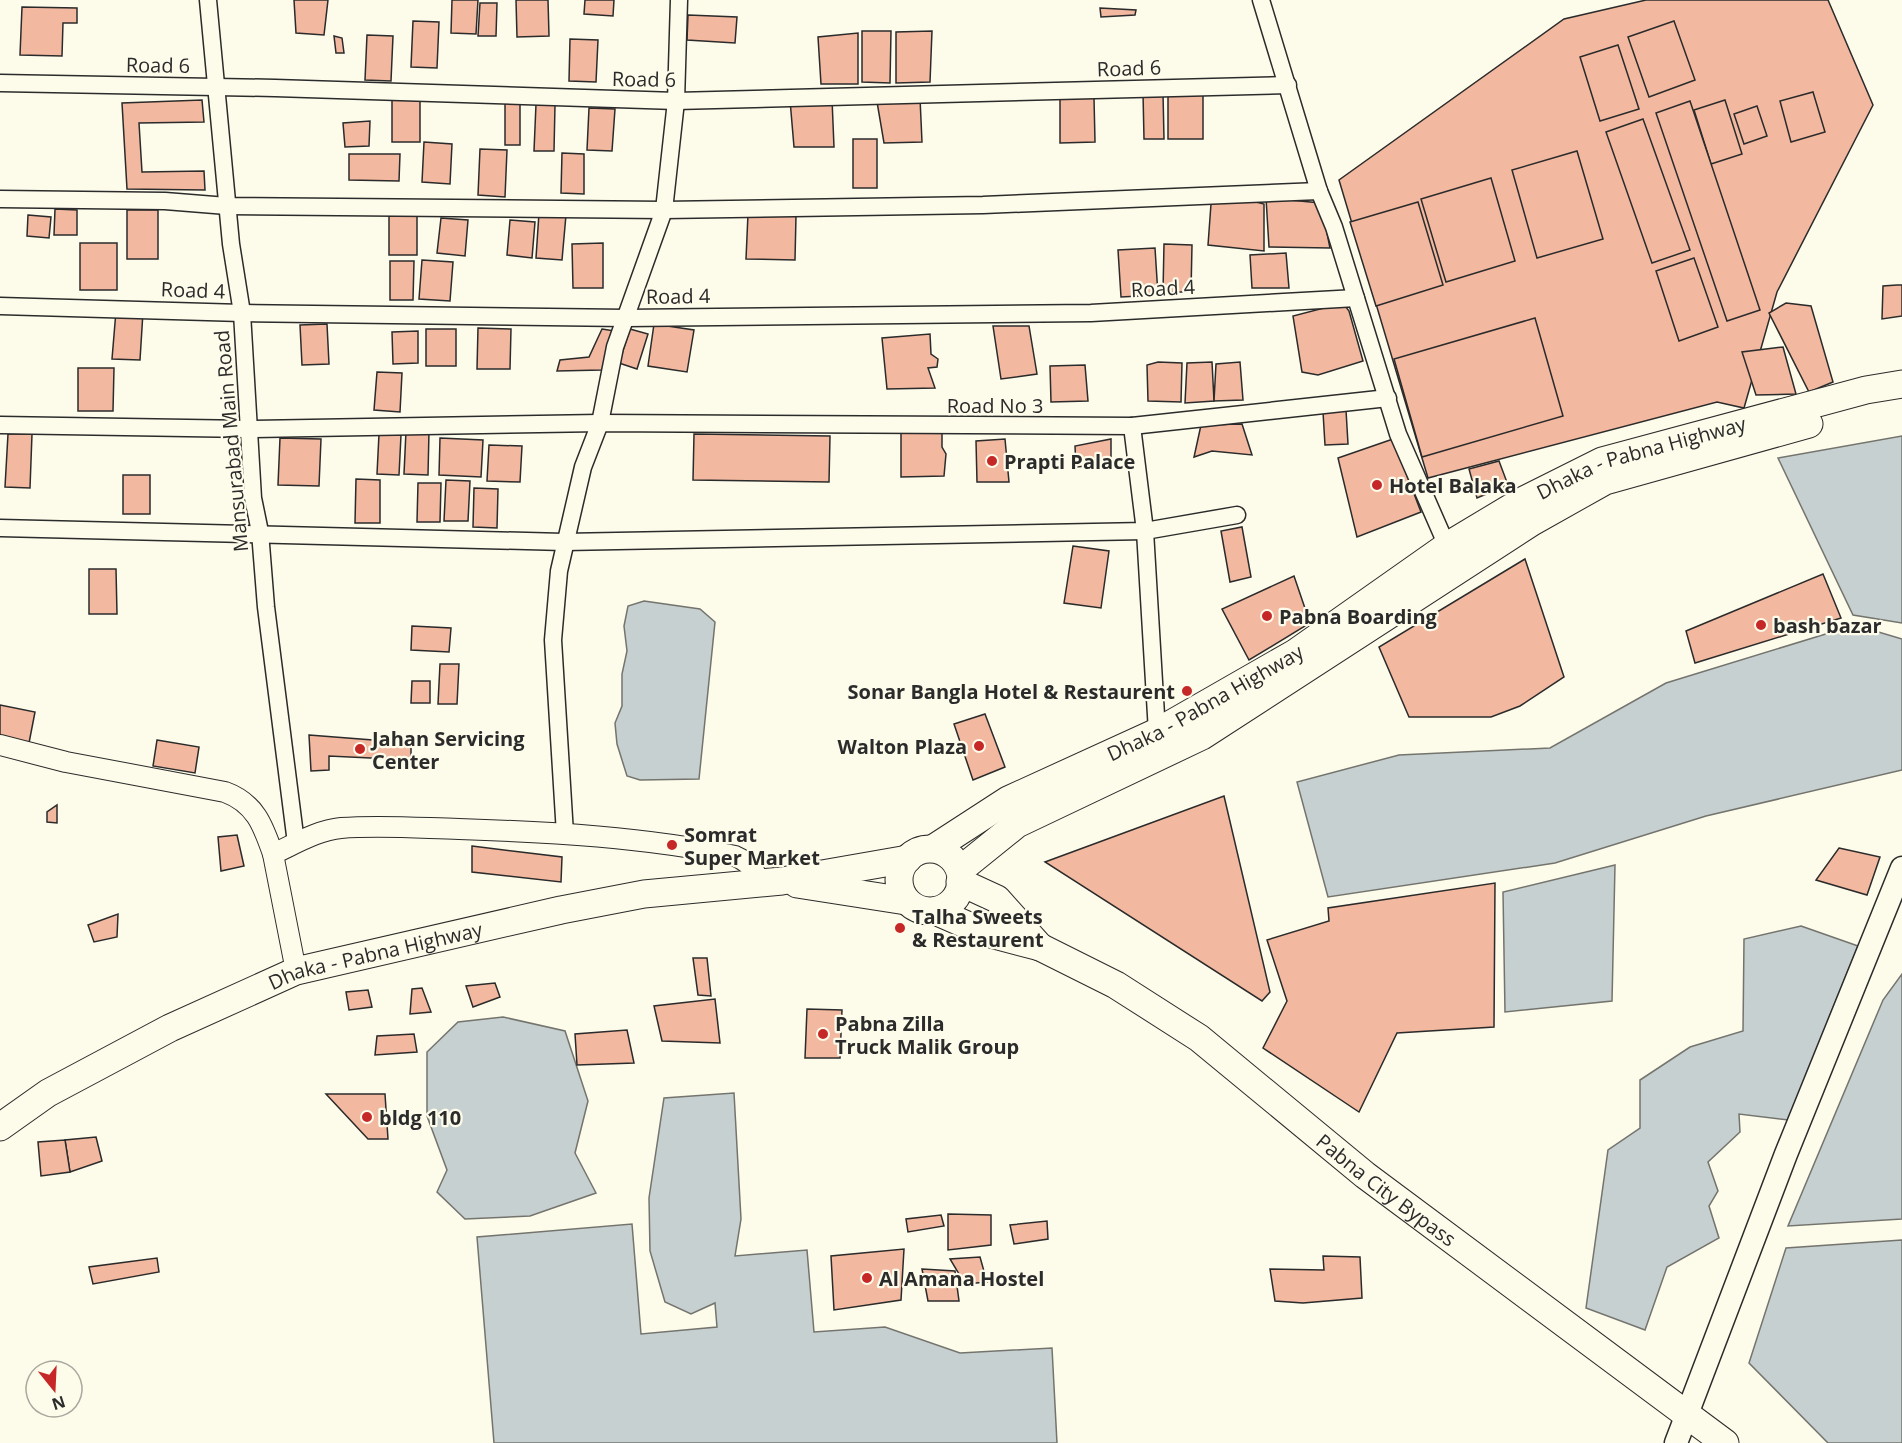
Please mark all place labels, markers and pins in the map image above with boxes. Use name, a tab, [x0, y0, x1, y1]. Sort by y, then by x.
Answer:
place label: Prapti Palace	[1004, 448, 1135, 475]
marker: Prapti Palace	[985, 454, 999, 468]
place label: Hotel Balaka	[1389, 472, 1517, 499]
marker: Hotel Balaka	[1370, 478, 1384, 492]
place label: Pabna Boarding	[1279, 603, 1438, 630]
marker: Pabna Boarding	[1260, 609, 1274, 623]
place label: bash bazar	[1773, 612, 1882, 639]
marker: bash bazar	[1754, 618, 1768, 632]
place label: Sonar Bangla Hotel & Restaurent	[847, 678, 1175, 705]
marker: Sonar Bangla Hotel & Restaurent	[1180, 684, 1194, 698]
place label: Jahan Servicing Center	[370, 725, 525, 775]
place label: Walton Plaza	[837, 733, 967, 760]
marker: Walton Plaza	[972, 739, 986, 753]
marker: Jahan Servicing Center	[353, 742, 367, 756]
place label: Somrat Super Market	[684, 821, 820, 871]
marker: Somrat Super Market	[665, 838, 679, 852]
place label: Talha Sweets & Restaurent	[912, 903, 1044, 953]
marker: Talha Sweets & Restaurent	[893, 921, 907, 935]
place label: Pabna Zilla Truck Malik Group	[835, 1010, 1019, 1060]
marker: Pabna Zilla Truck Malik Group	[816, 1027, 830, 1041]
place label: bldg 110	[379, 1104, 461, 1131]
marker: bldg 110	[360, 1110, 374, 1124]
place label: Al Amana Hostel	[879, 1265, 1044, 1292]
marker: Al Amana Hostel	[860, 1271, 874, 1285]

